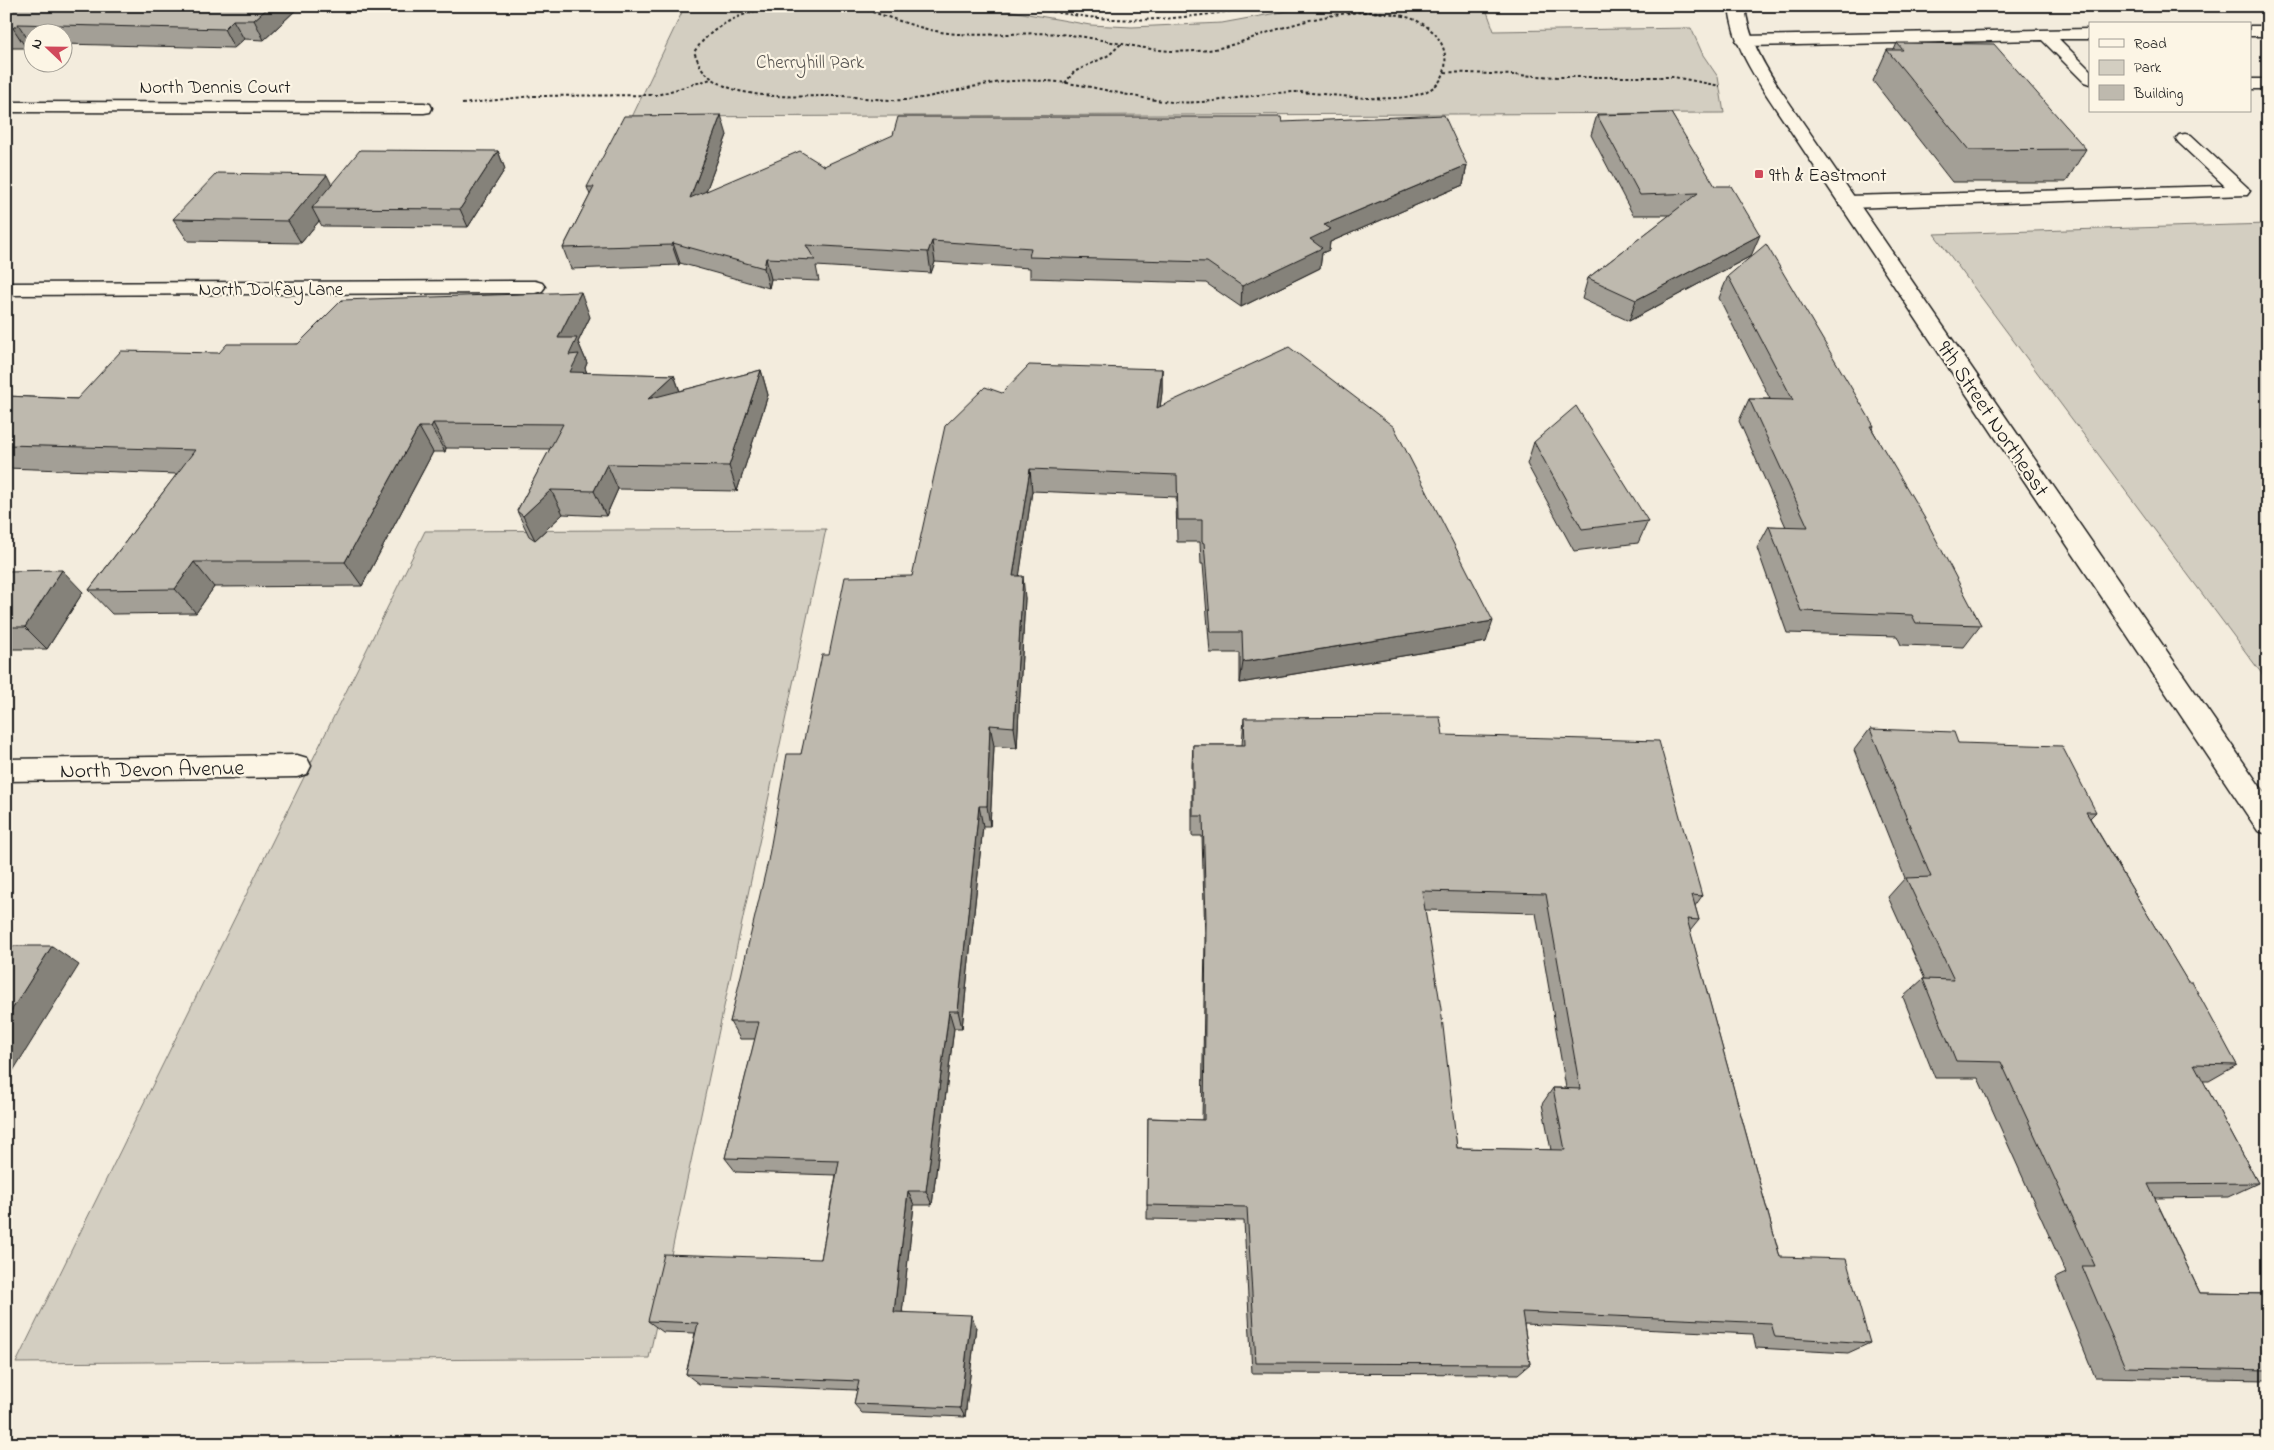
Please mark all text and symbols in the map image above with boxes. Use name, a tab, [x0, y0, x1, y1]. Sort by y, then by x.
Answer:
north arrow	[22, 22, 72, 72]
legend	[2089, 22, 2252, 112]
text: Road	[2134, 33, 2167, 55]
text: N	[26, 35, 49, 52]
park label: Cherryhill Park	[756, 50, 865, 78]
text: Park	[2134, 57, 2162, 79]
street label: North Dennis Court	[139, 75, 291, 102]
text: Building	[2133, 83, 2183, 106]
place label: 9th & Eastmont	[1769, 163, 1887, 190]
marker: 9th & Eastmont	[1753, 168, 1765, 180]
street label: North Dolfay Lane	[199, 277, 344, 305]
street label: 9th Street Northeast	[1927, 335, 2056, 505]
street label: North Devon Avenue	[60, 753, 245, 789]

